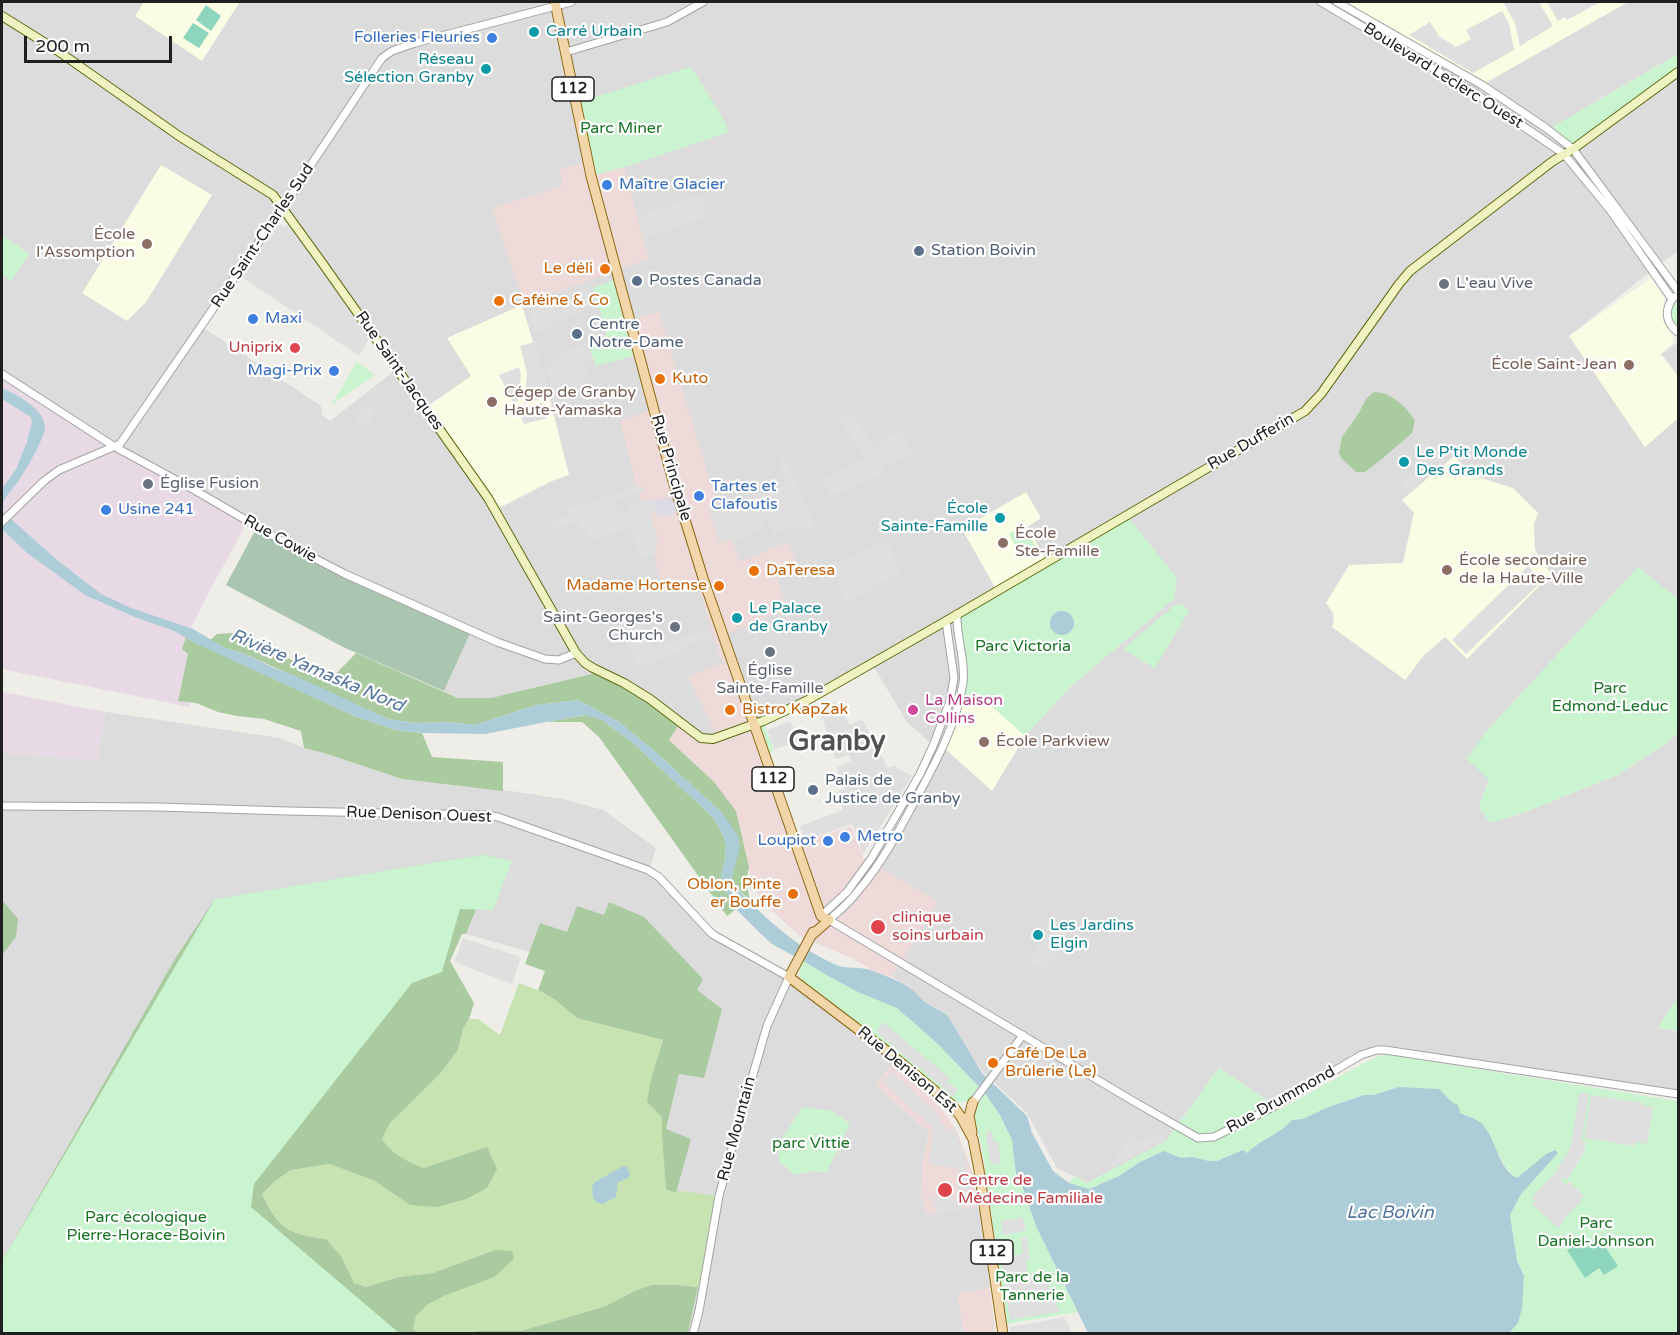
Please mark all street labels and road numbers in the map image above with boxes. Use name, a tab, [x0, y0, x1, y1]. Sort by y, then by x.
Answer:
street label: Boulevard Leclerc Ouest	[1360, 19, 1526, 133]
road number: 112	[552, 77, 594, 101]
street label: Rue Saint-Charles Sud	[208, 160, 318, 312]
street label: Rue Saint-Jacques	[351, 308, 447, 434]
street label: Rue Dufferin	[1204, 409, 1298, 475]
street label: Rue Principale	[647, 413, 695, 523]
street label: Rue Cowie	[240, 511, 320, 567]
road number: 112	[752, 767, 794, 791]
street label: Rue Denison Ouest	[346, 803, 492, 827]
street label: Rue Denison Est	[853, 1023, 961, 1117]
street label: Rue Drummond	[1223, 1062, 1339, 1138]
street label: Rue Mountain	[714, 1075, 760, 1183]
road number: 112	[971, 1240, 1013, 1264]

